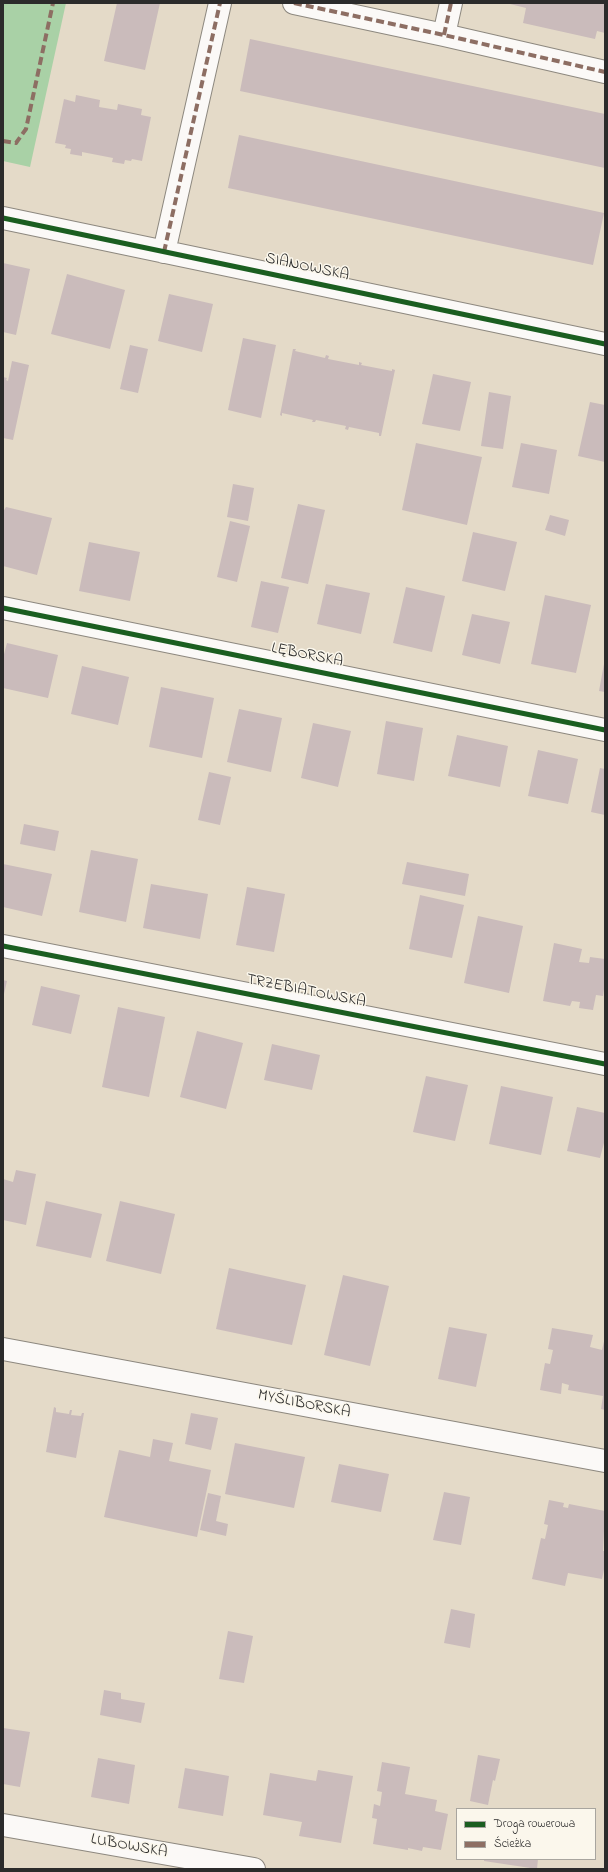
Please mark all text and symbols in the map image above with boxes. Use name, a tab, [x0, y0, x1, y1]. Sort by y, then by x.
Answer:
street label: SIANOWSKA	[263, 250, 351, 286]
street label: LĘBORSKA	[269, 640, 345, 672]
street label: TRZEBIATOWSKA	[245, 971, 367, 1013]
street label: MYŚLIBORSKA	[256, 1387, 352, 1423]
legend	[456, 1808, 596, 1860]
text: Droga rowerowa	[494, 1815, 575, 1833]
street label: LUBOWSKA	[89, 1831, 169, 1863]
text: Ścieżka	[494, 1835, 531, 1853]

